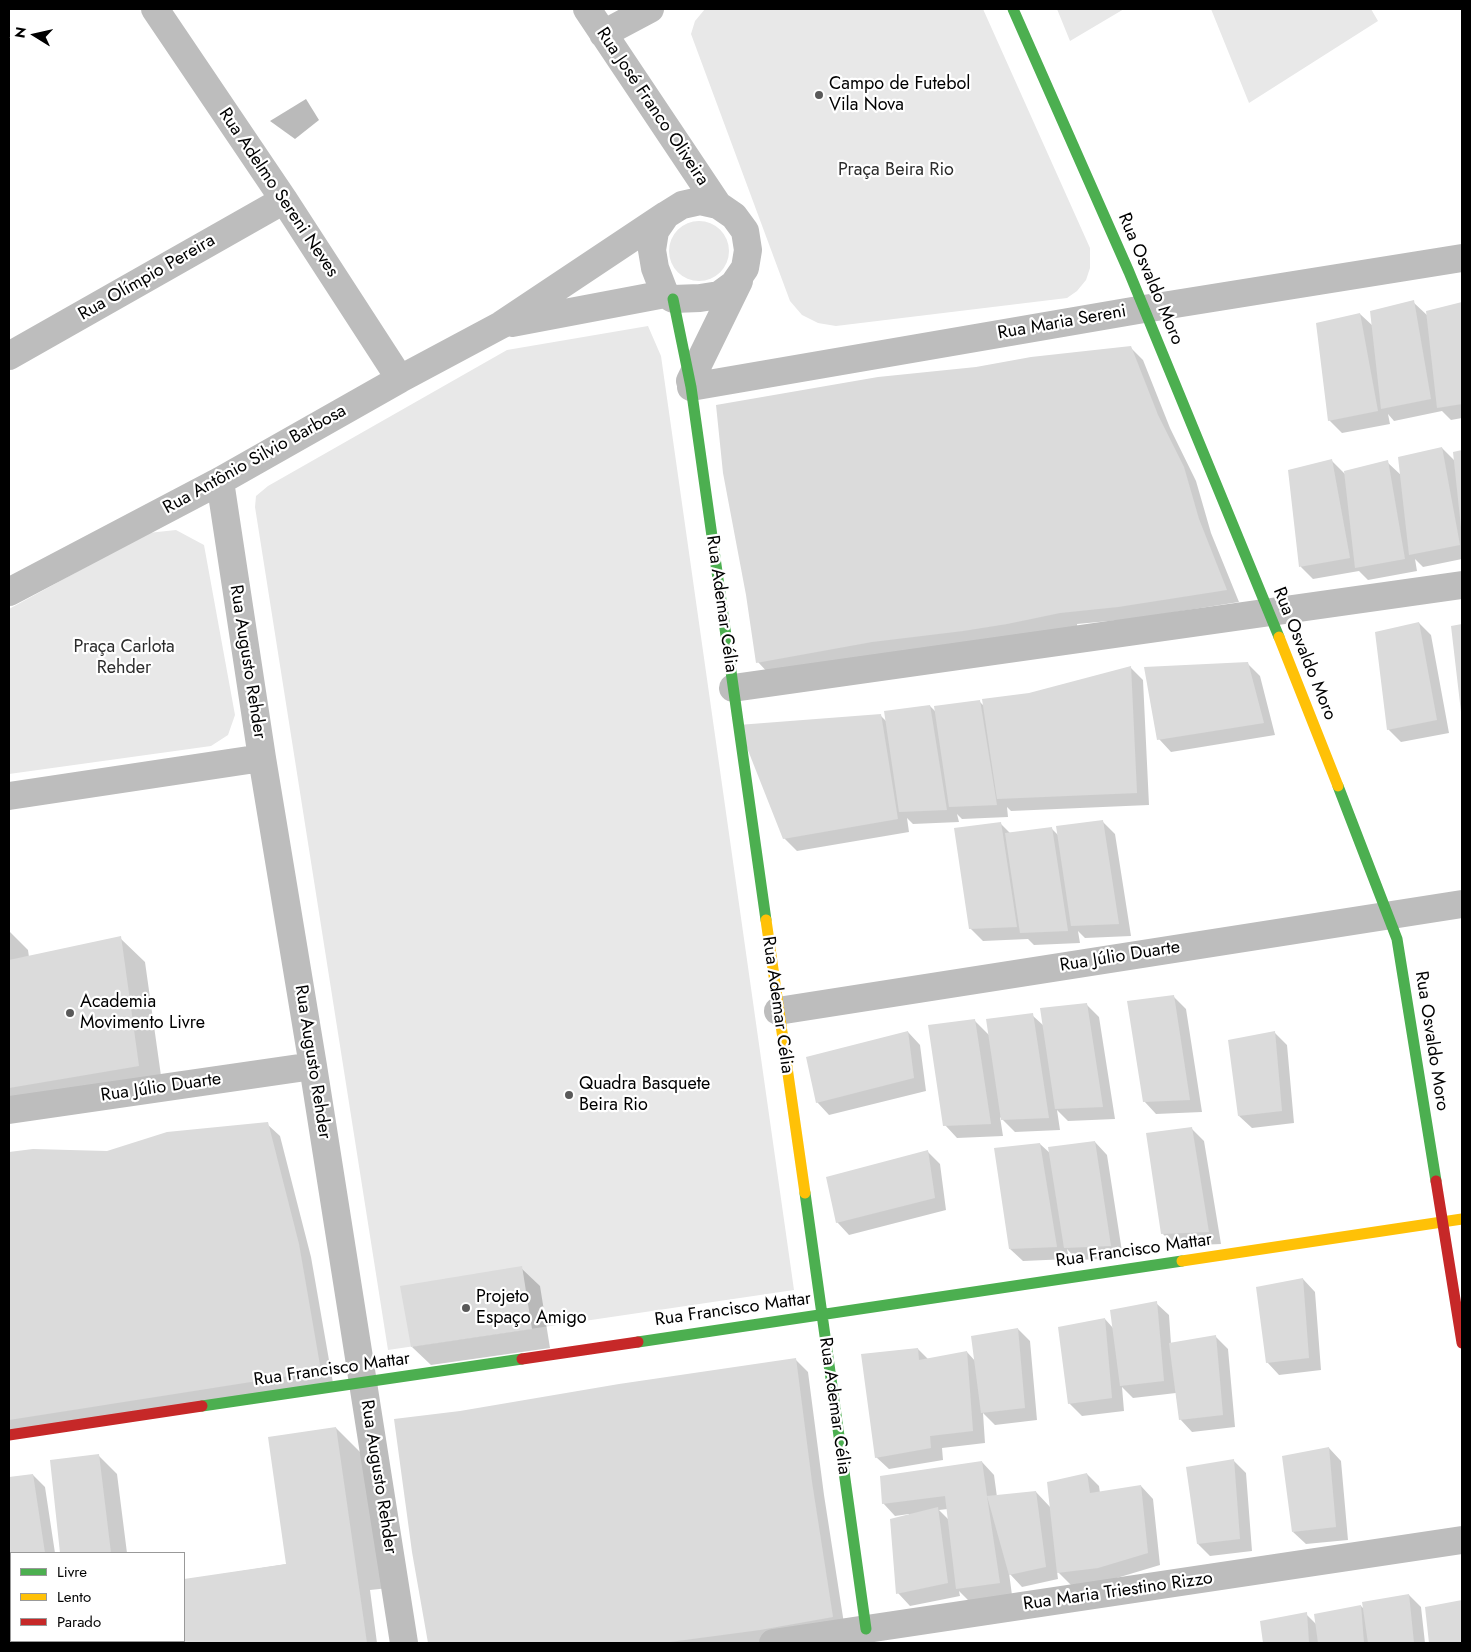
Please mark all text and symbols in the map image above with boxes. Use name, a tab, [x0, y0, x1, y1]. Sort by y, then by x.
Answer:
north arrow	[10, 10, 60, 60]
street label: Rua José Franco Oliveira	[591, 24, 713, 190]
text: N	[9, 25, 31, 40]
place label: Campo de Futebol Vila Nova	[829, 74, 970, 116]
marker: Campo de Futebol Vila Nova	[813, 89, 825, 101]
street label: Rua Adelmo Sereni Neves	[213, 104, 343, 282]
park label: Praça Beira Rio	[838, 160, 954, 182]
street label: Rua Osvaldo Moro	[1112, 210, 1188, 348]
street label: Rua Olímpio Pereira	[75, 230, 219, 326]
street label: Rua Maria Sereni	[996, 301, 1128, 345]
street label: Rua Antônio Silvio Barbosa	[160, 401, 350, 519]
street label: Rua Ademar Célia	[701, 534, 741, 674]
street label: Rua Augusto Rehder	[224, 583, 270, 741]
street label: Rua Osvaldo Moro	[1268, 584, 1340, 724]
park label: Praça Carlota Rehder	[73, 637, 175, 680]
street label: Rua Ademar Célia	[757, 935, 797, 1075]
street label: Rua Júlio Duarte	[1058, 937, 1182, 977]
street label: Rua Osvaldo Moro	[1409, 970, 1453, 1112]
street label: Rua Augusto Rehder	[289, 983, 335, 1141]
place label: Academia Movimento Livre	[80, 992, 205, 1034]
marker: Academia Movimento Livre	[64, 1007, 76, 1019]
street label: Rua Júlio Duarte	[99, 1069, 223, 1107]
place label: Quadra Basquete Beira Rio	[579, 1074, 710, 1116]
marker: Quadra Basquete Beira Rio	[563, 1089, 575, 1101]
street label: Rua Francisco Mattar	[1054, 1229, 1214, 1273]
place label: Projeto Espaço Amigo	[476, 1287, 587, 1330]
street label: Rua Francisco Mattar	[653, 1288, 813, 1332]
marker: Projeto Espaço Amigo	[460, 1302, 472, 1314]
street label: Rua Ademar Célia	[814, 1336, 854, 1476]
street label: Rua Francisco Mattar	[252, 1348, 412, 1392]
street label: Rua Augusto Rehder	[355, 1398, 401, 1556]
legend	[10, 1552, 185, 1642]
text: Livre	[57, 1561, 87, 1583]
street label: Rua Maria Triestino Rizzo	[1022, 1568, 1214, 1616]
text: Lento	[57, 1586, 91, 1608]
text: Parado	[57, 1611, 101, 1633]

